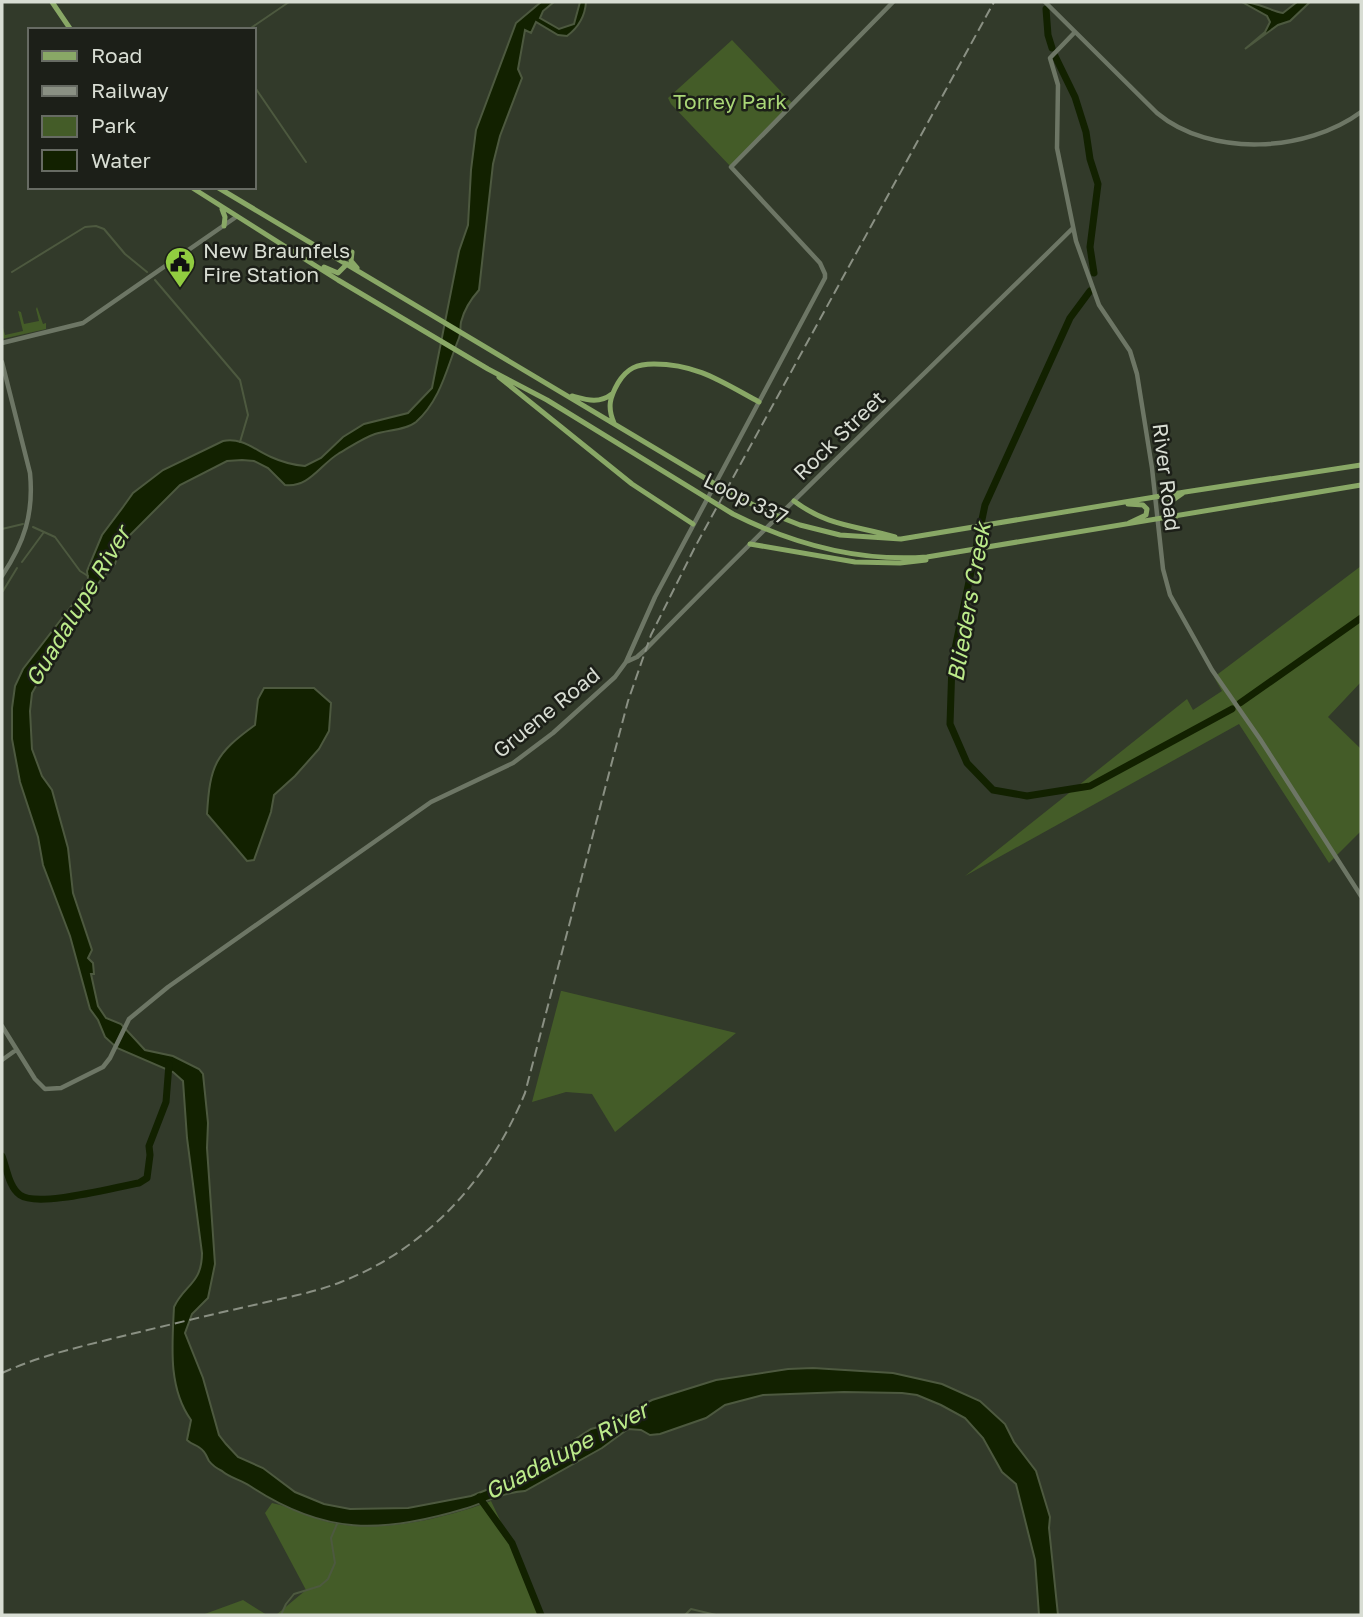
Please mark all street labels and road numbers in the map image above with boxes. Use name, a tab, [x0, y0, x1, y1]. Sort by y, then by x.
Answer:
street label: Rock Street	[788, 385, 890, 485]
street label: River Road	[1147, 422, 1187, 532]
street label: Loop 337	[699, 466, 793, 530]
street label: Gruene Road	[487, 661, 605, 763]

